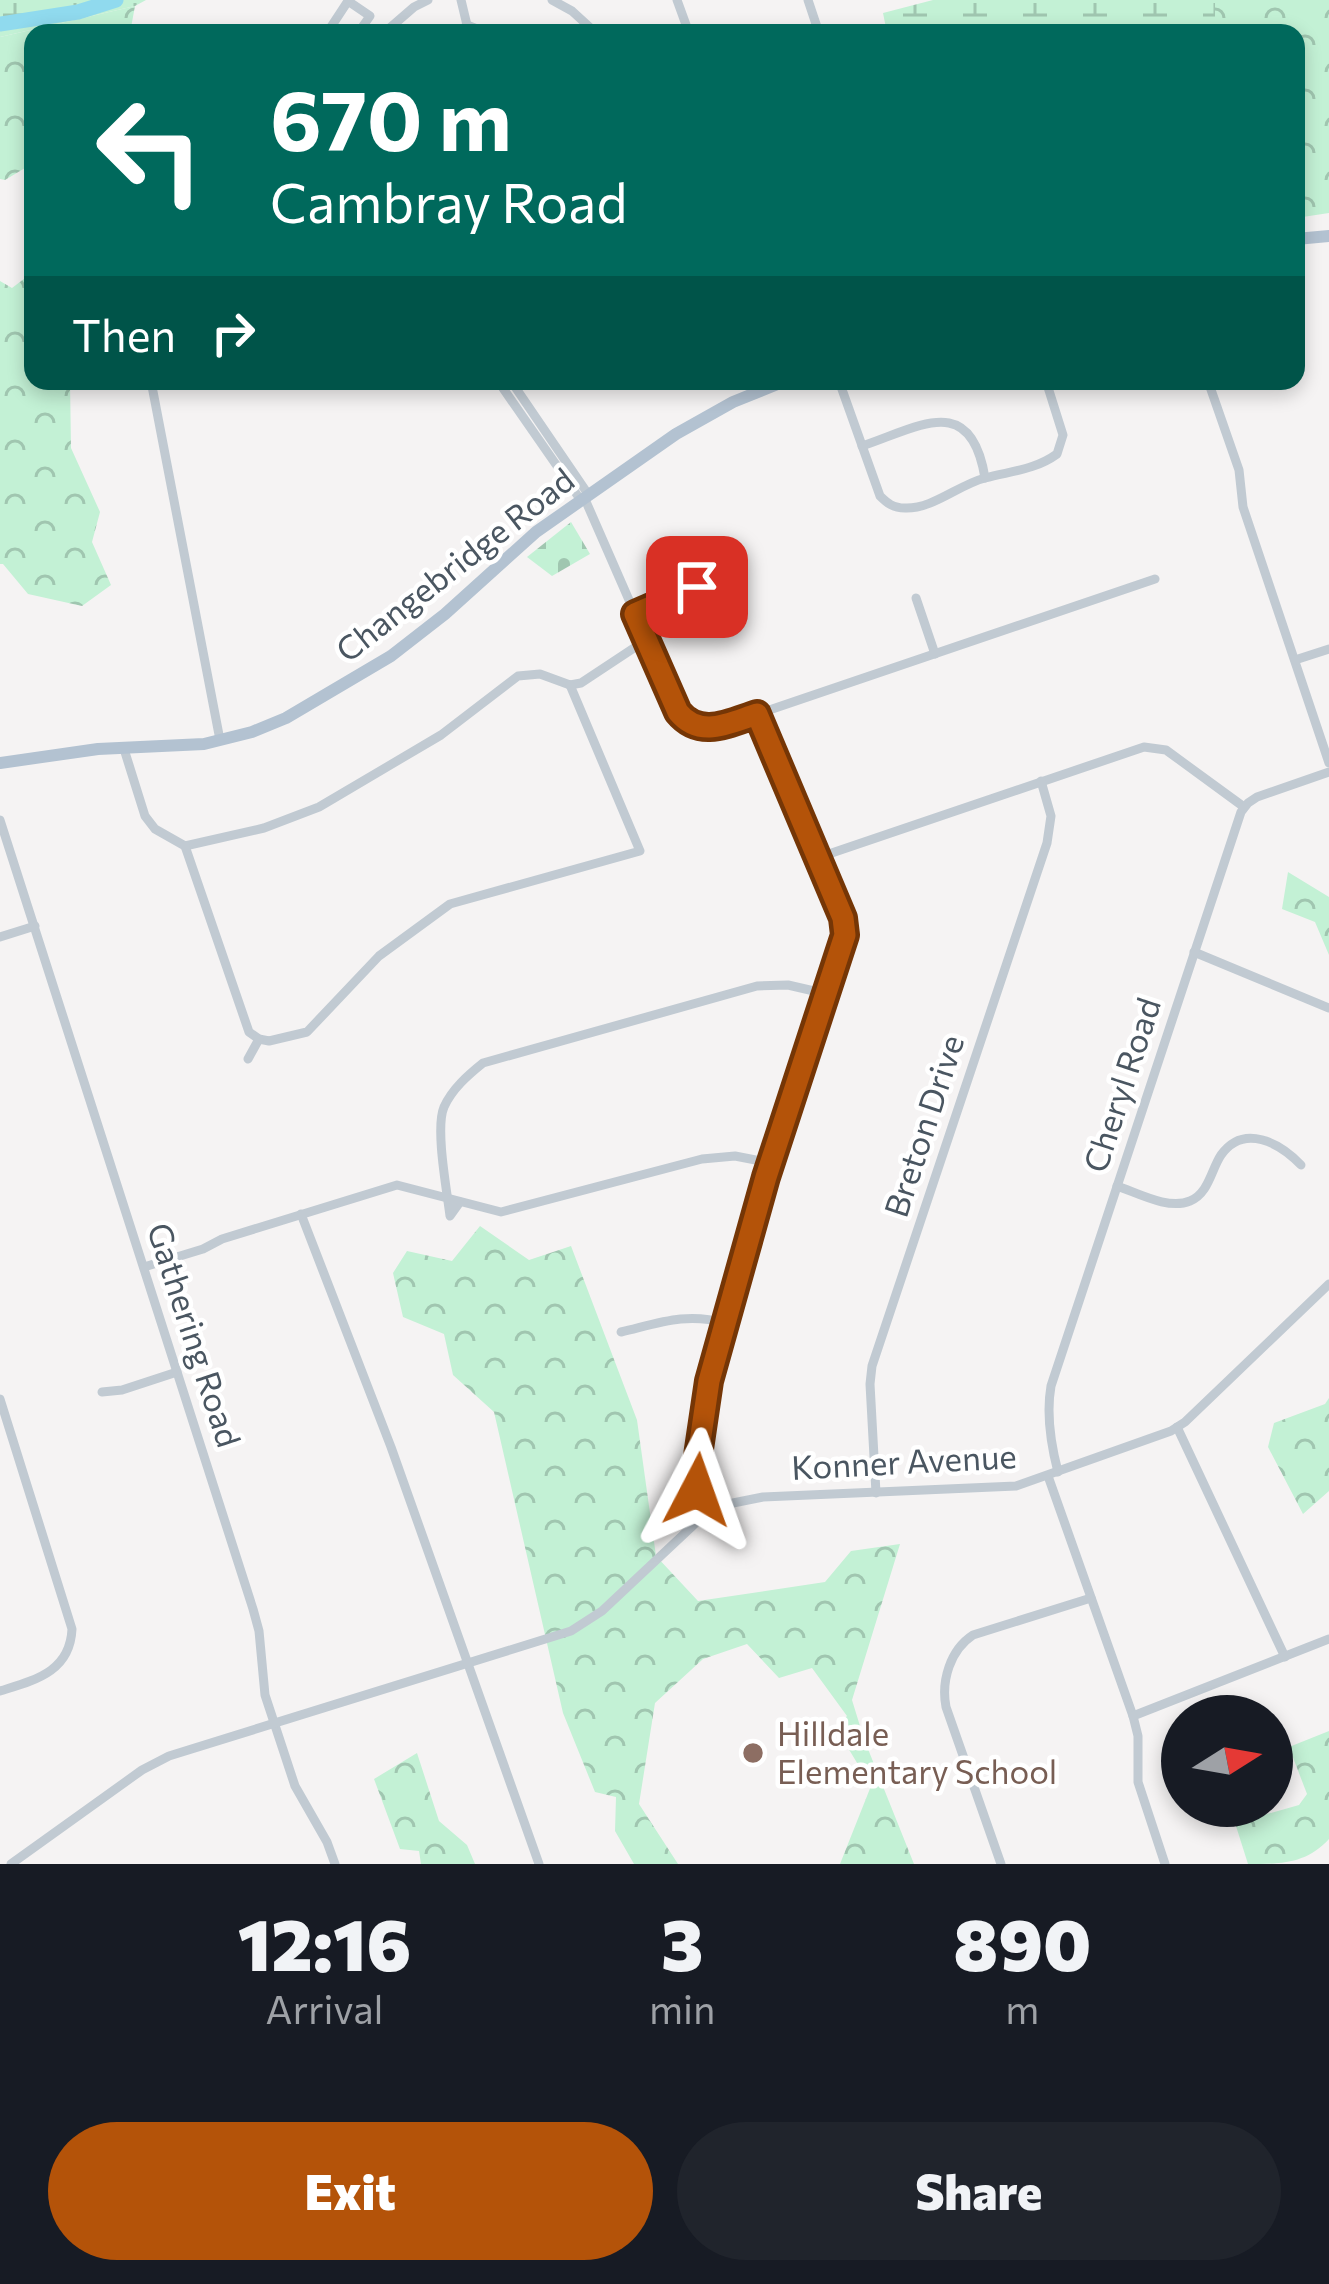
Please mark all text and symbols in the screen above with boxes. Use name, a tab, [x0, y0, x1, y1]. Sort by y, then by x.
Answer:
text: 670 m	[270, 66, 512, 168]
icon: left	[72, 72, 228, 228]
text: Cambray Road	[270, 168, 627, 234]
icon: right	[200, 300, 266, 366]
text: Then	[72, 306, 176, 361]
street label: Changebridge Road	[327, 458, 581, 670]
pin	[646, 536, 748, 638]
icon: arrive	[664, 554, 730, 620]
street label: Cheryl Road	[1073, 992, 1168, 1177]
street label: Breton Drive	[874, 1029, 971, 1222]
street label: Gathering Road	[140, 1217, 251, 1452]
position arrow	[634, 1427, 760, 1553]
street label: Konner Avenue	[790, 1434, 1018, 1487]
north arrow	[1161, 1695, 1293, 1827]
map controls	[1161, 1695, 1293, 1827]
place label: Hilldale Elementary School	[777, 1712, 1057, 1791]
marker: Hilldale Elementary School	[740, 1740, 766, 1766]
text: 12:16	[238, 1898, 411, 1986]
text: 3	[661, 1898, 703, 1986]
text: 890	[953, 1898, 1091, 1986]
text: Arrival	[266, 1984, 384, 2032]
text: min	[649, 1984, 715, 2032]
text: m	[1005, 1984, 1039, 2032]
button: Exit	[48, 2122, 653, 2260]
button: Share	[677, 2122, 1281, 2260]

